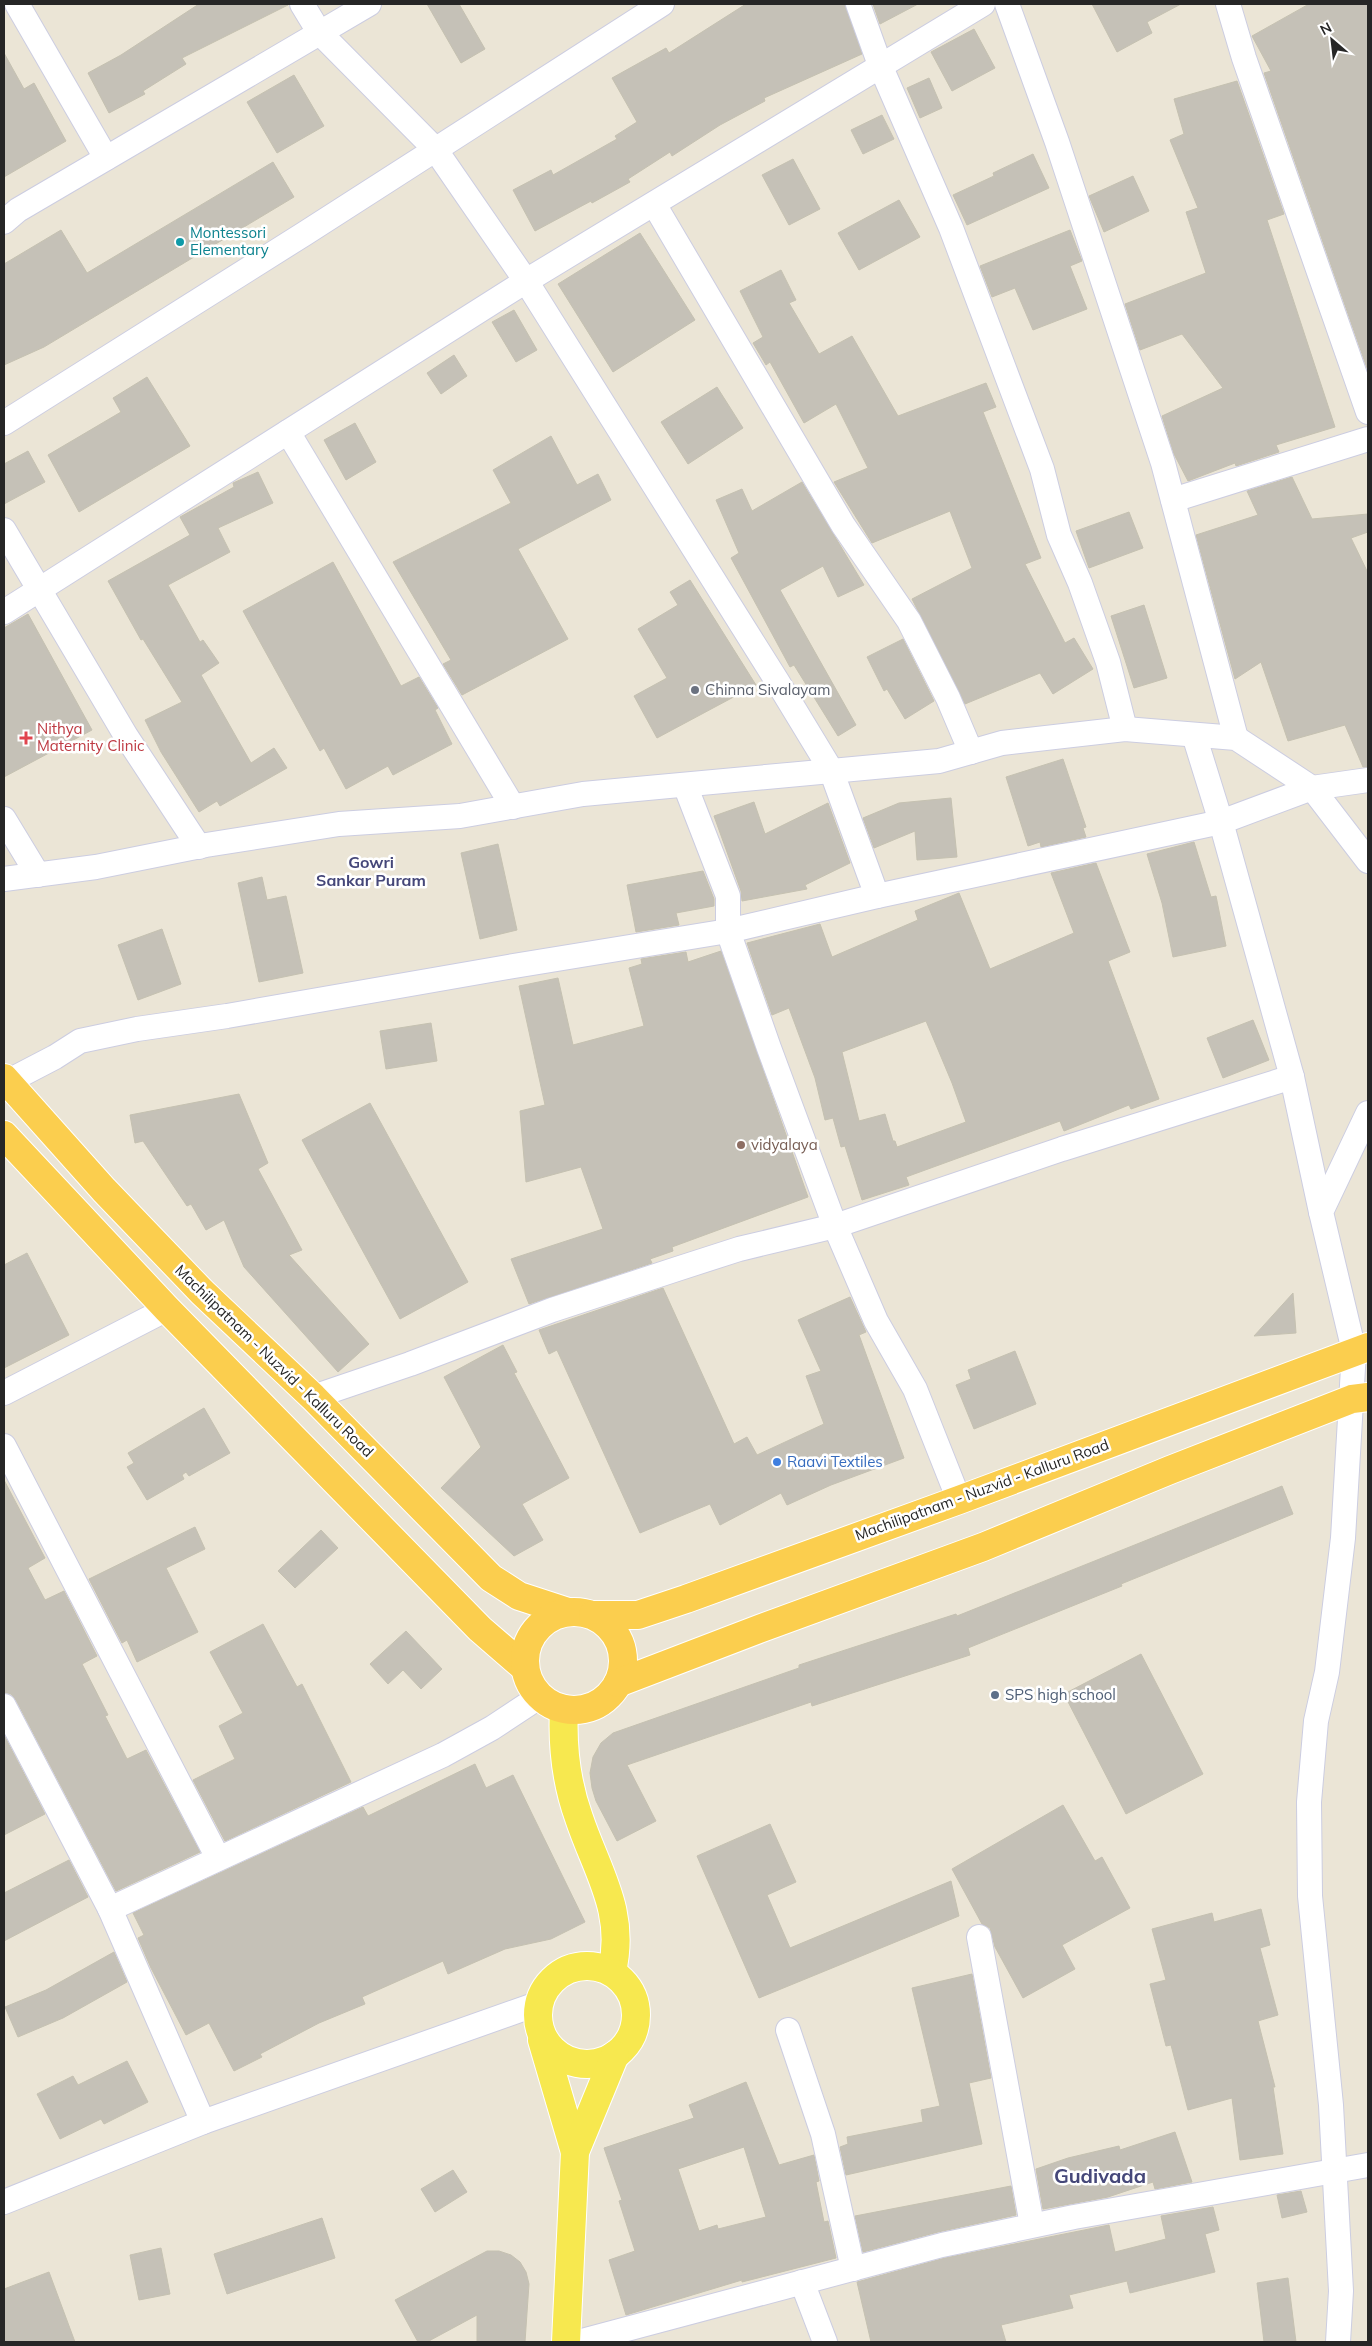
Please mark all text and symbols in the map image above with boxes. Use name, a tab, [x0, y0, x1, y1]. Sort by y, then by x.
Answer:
north arrow	[1307, 15, 1357, 65]
text: N	[1317, 18, 1335, 39]
place label: Montessori Elementary	[190, 223, 269, 259]
marker: Montessori Elementary	[174, 236, 186, 248]
place label: Chinna Sivalayam	[705, 680, 830, 699]
marker: Chinna Sivalayam	[689, 684, 701, 696]
place label: Nithya Maternity Clinic	[37, 719, 144, 755]
marker: Nithya Maternity Clinic	[19, 731, 33, 745]
district label: Gowri Sankar Puram	[316, 852, 426, 890]
place label: vidyalaya	[751, 1135, 818, 1154]
marker: vidyalaya	[735, 1139, 747, 1151]
street label: Machilipatnam - Nuzvid - Kalluru Road	[171, 1260, 378, 1461]
street label: Machilipatnam - Nuzvid - Kalluru Road	[852, 1435, 1111, 1544]
place label: Raavi Textiles	[787, 1452, 883, 1471]
marker: Raavi Textiles	[771, 1456, 783, 1468]
place label: SPS high school	[1005, 1685, 1116, 1704]
marker: SPS high school	[989, 1689, 1001, 1701]
district label: Gudivada	[1054, 2163, 1146, 2188]

